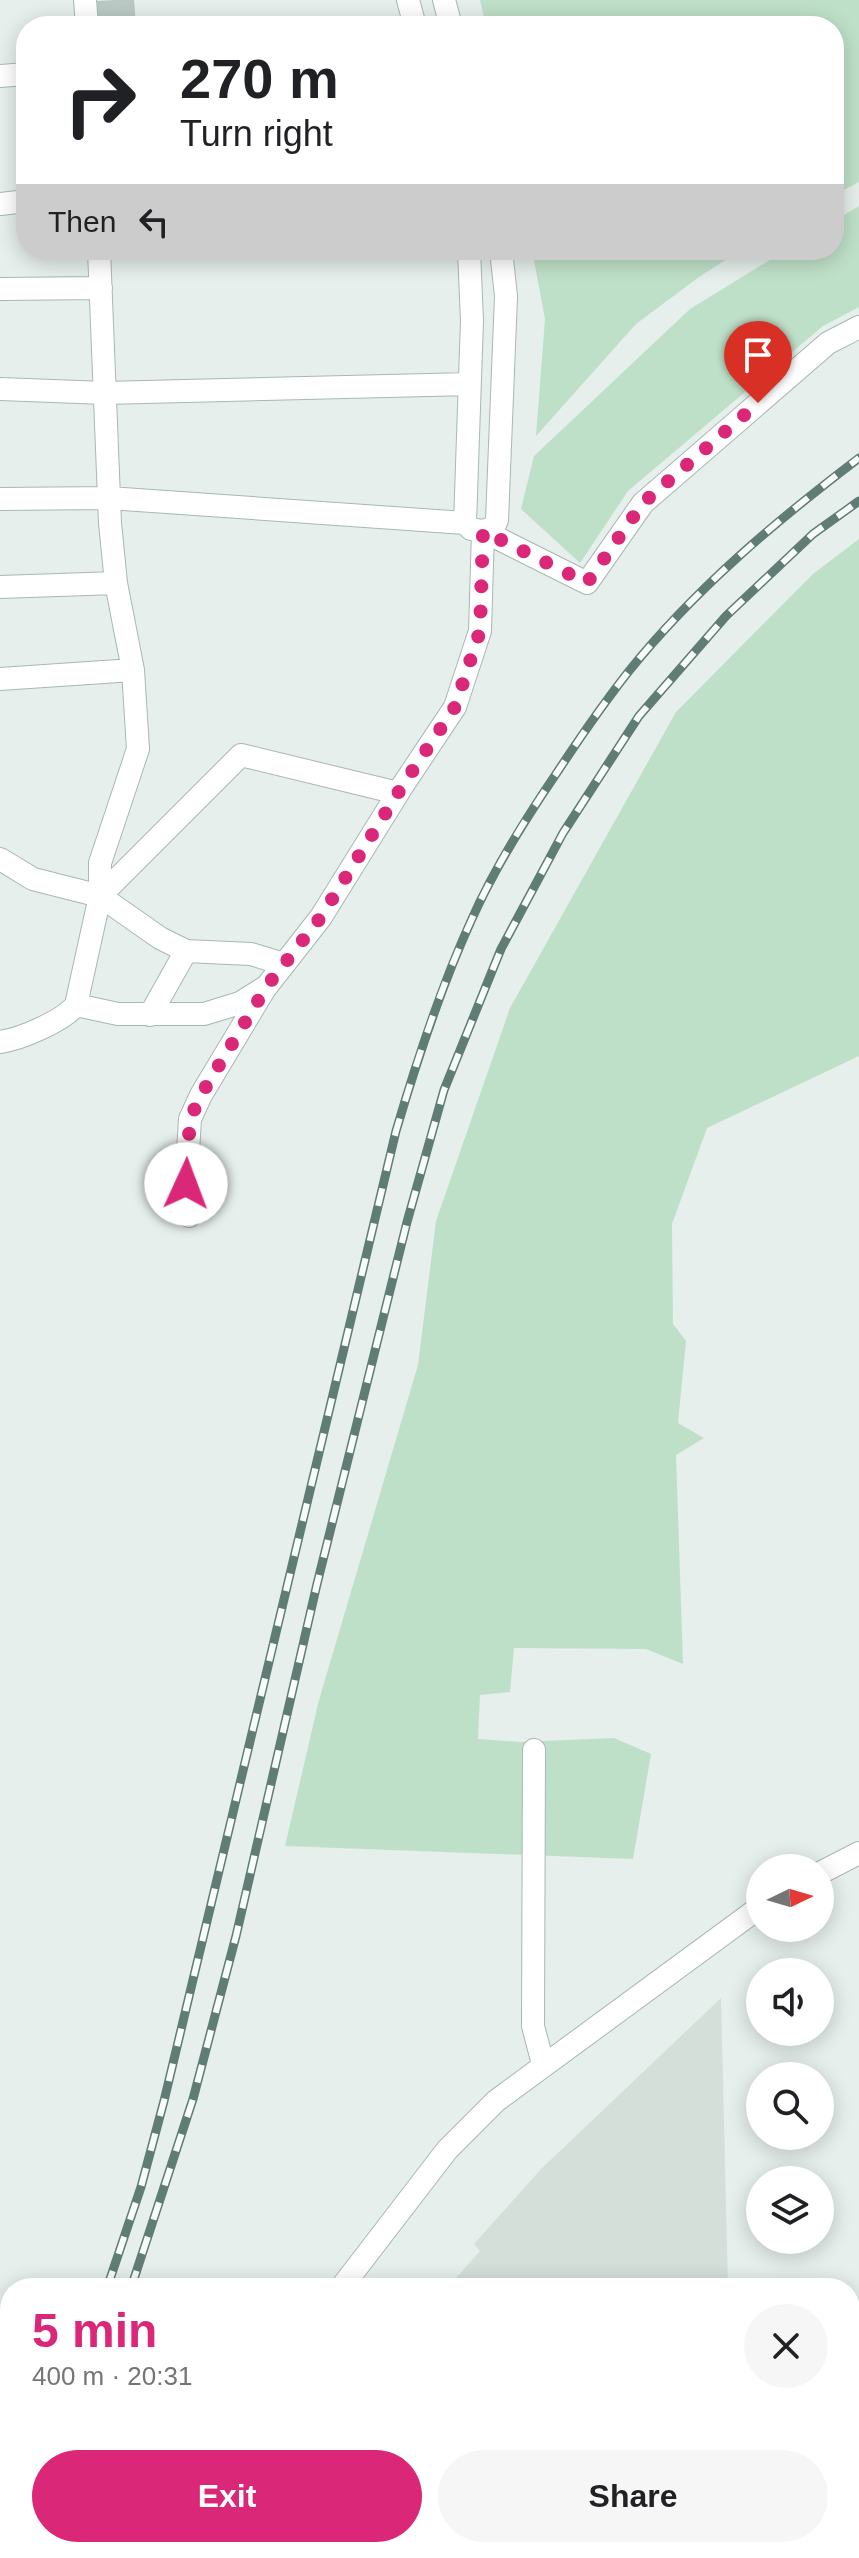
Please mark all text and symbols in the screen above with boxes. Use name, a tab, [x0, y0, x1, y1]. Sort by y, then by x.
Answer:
text: 270 m	[180, 47, 339, 110]
icon: right	[48, 48, 152, 152]
text: Turn right	[180, 113, 333, 154]
icon: left	[132, 200, 176, 244]
text: Then	[48, 205, 116, 238]
pin	[724, 321, 792, 403]
icon: arrive	[736, 333, 780, 377]
position arrow	[144, 1142, 228, 1226]
north arrow	[746, 1854, 834, 1942]
map controls	[746, 1854, 834, 2254]
button: sound	[746, 1958, 834, 2046]
button: search	[746, 2062, 834, 2150]
button: layers	[746, 2166, 834, 2254]
text: 5 min	[32, 2304, 157, 2357]
button: close	[744, 2304, 828, 2388]
text: 400 m · 20:31	[32, 2361, 192, 2391]
button: Exit	[32, 2450, 422, 2542]
button: Share	[438, 2450, 828, 2542]

